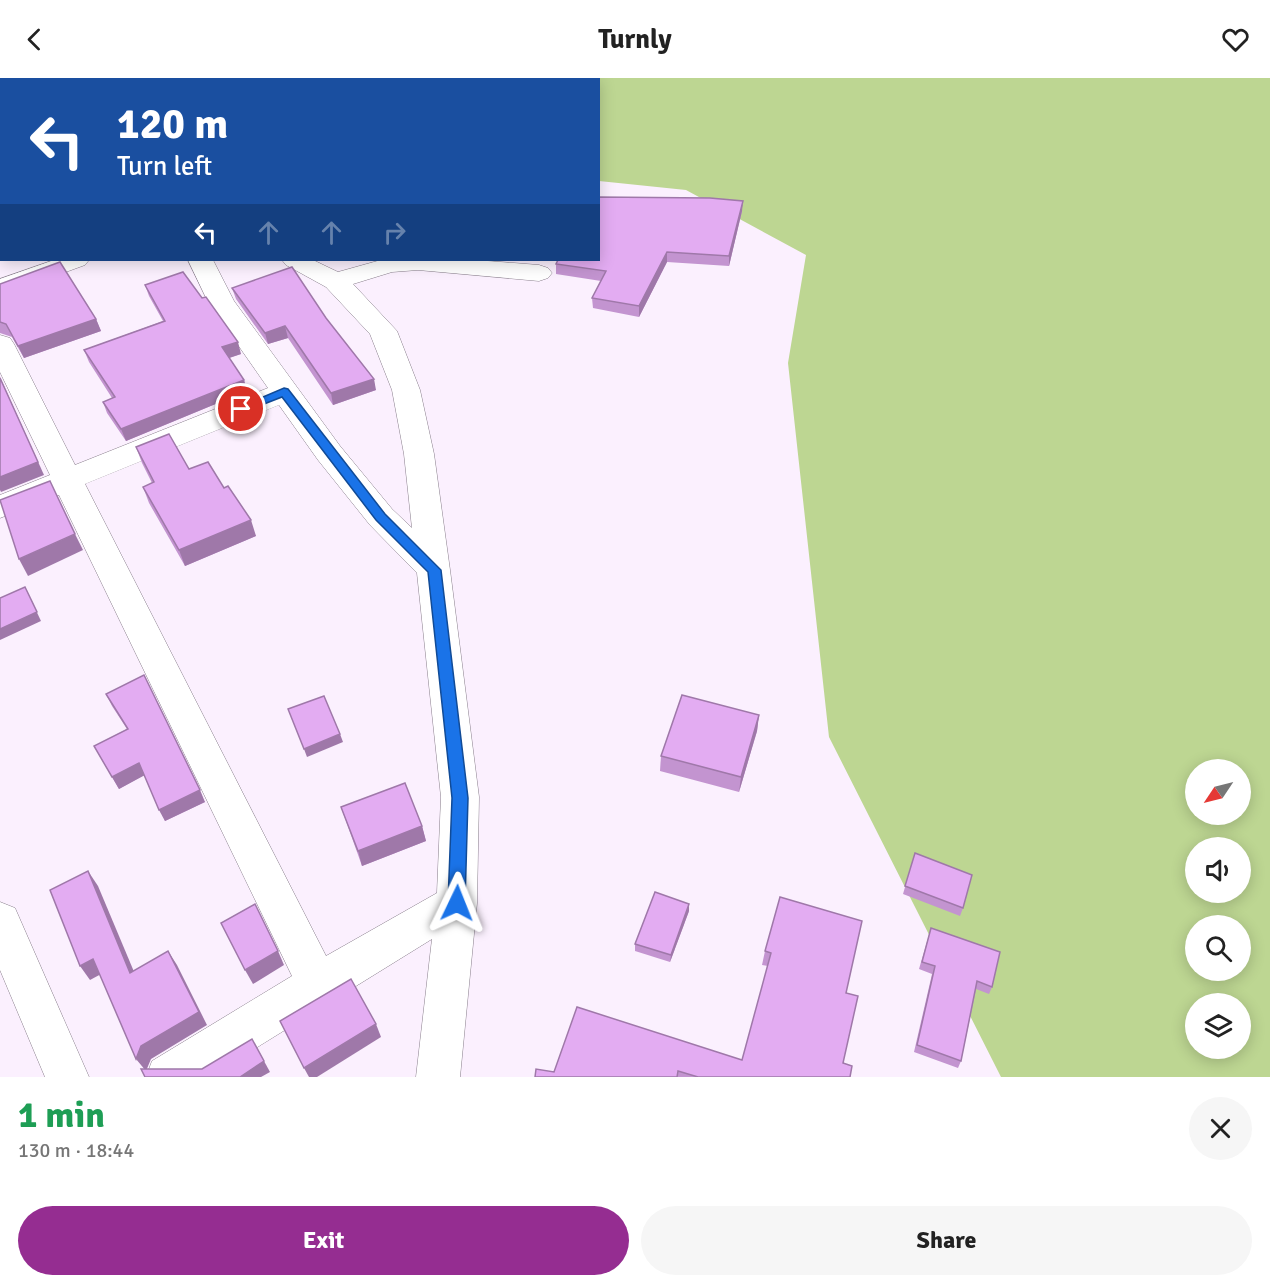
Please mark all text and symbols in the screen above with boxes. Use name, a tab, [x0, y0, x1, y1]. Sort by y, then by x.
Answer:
icon: back	[18, 23, 51, 56]
text: Turnly	[598, 23, 672, 56]
icon: heart	[1219, 23, 1252, 56]
text: 120 m	[117, 99, 228, 150]
icon: left	[18, 102, 96, 180]
text: Turn left	[117, 150, 212, 183]
icon: left	[189, 216, 222, 249]
icon: ahead	[252, 216, 285, 249]
icon: ahead	[315, 216, 348, 249]
icon: right	[378, 216, 411, 249]
pin	[215, 383, 266, 434]
icon: arrive	[224, 392, 257, 425]
north arrow	[1185, 759, 1251, 825]
map controls	[1185, 759, 1251, 1059]
button: sound	[1185, 837, 1251, 903]
position arrow	[425, 871, 489, 935]
button: search	[1185, 915, 1251, 981]
button: layers	[1185, 993, 1251, 1059]
text: 1 min	[18, 1093, 105, 1138]
button: close	[1189, 1097, 1252, 1160]
text: 130 m · 18:44	[18, 1138, 134, 1163]
button: Exit	[18, 1206, 629, 1275]
button: Share	[641, 1206, 1252, 1275]

